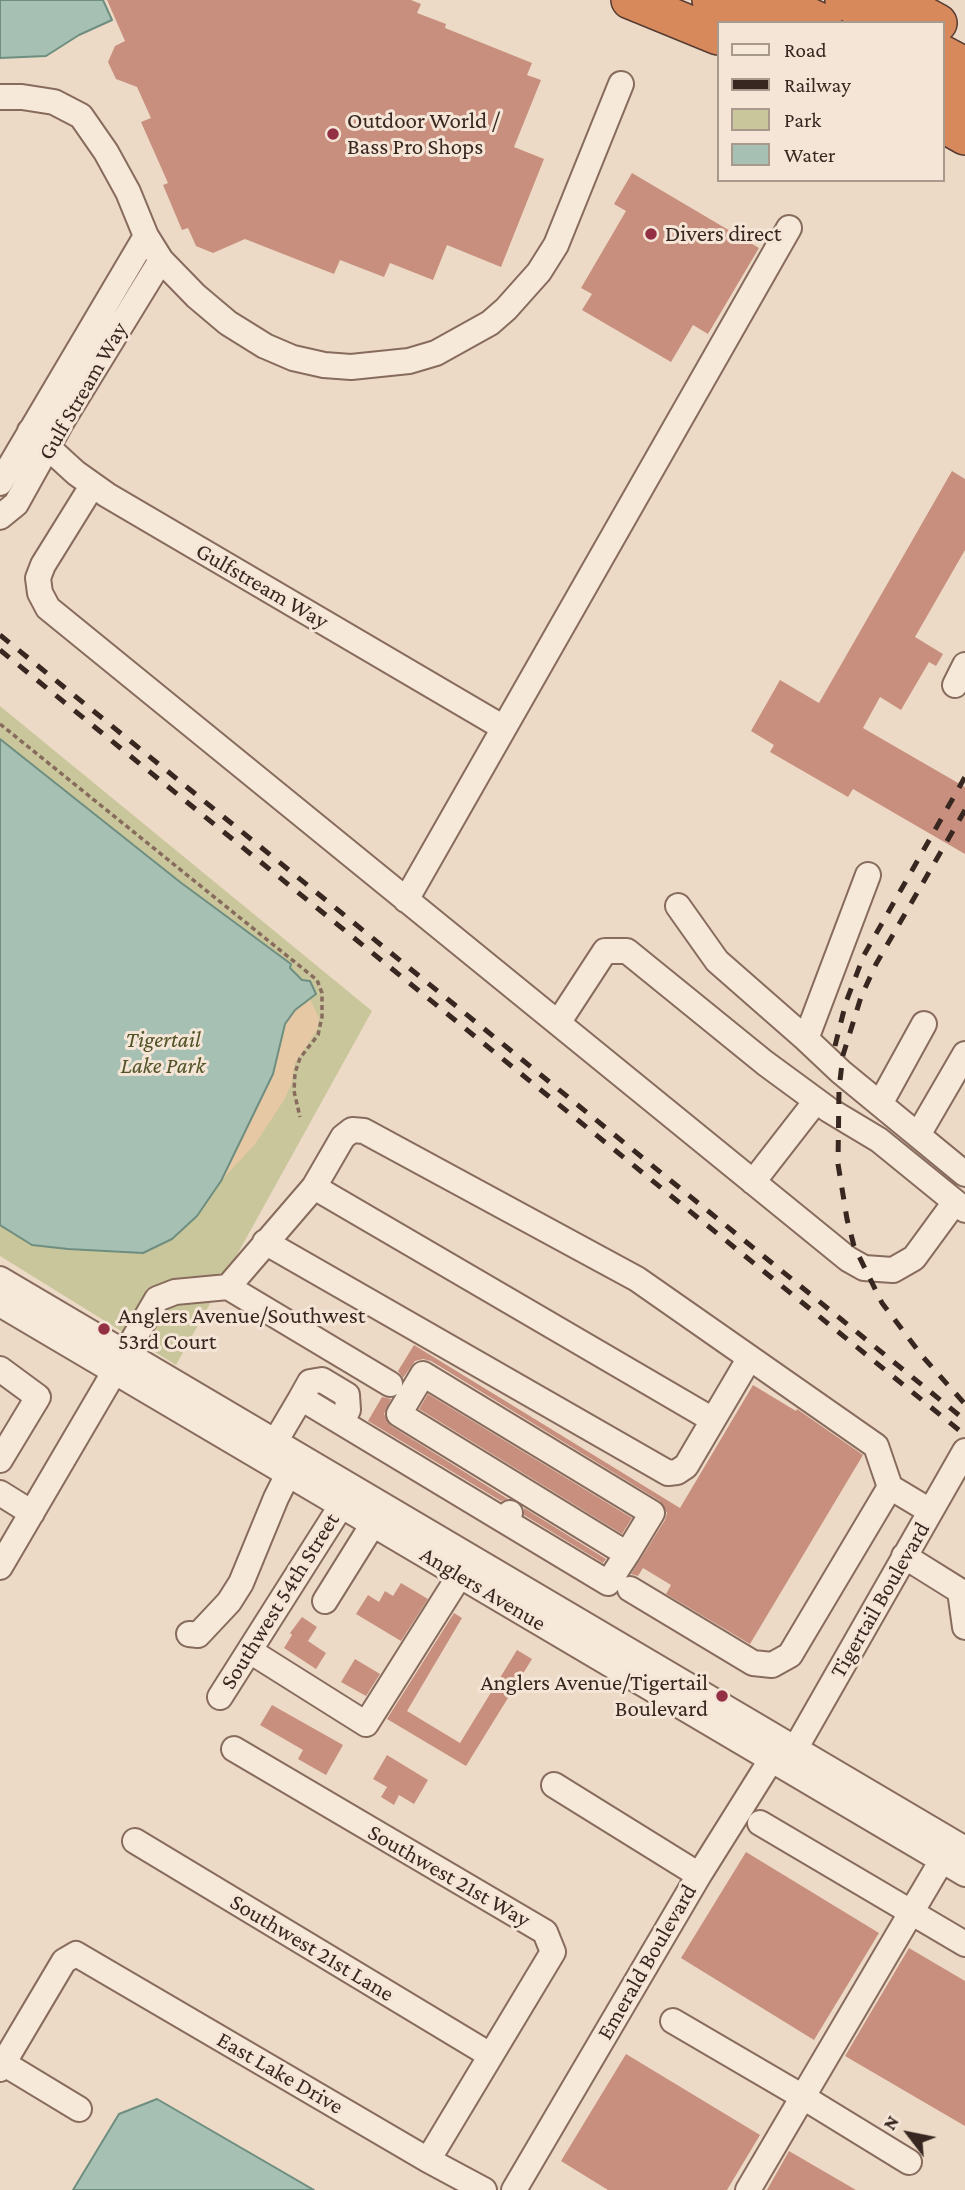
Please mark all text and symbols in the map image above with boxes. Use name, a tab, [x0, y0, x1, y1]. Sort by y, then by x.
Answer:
legend	[716, 21, 944, 182]
text: Road	[784, 38, 827, 62]
text: Railway	[784, 73, 851, 97]
place label: Outdoor World / Bass Pro Shops	[347, 107, 500, 161]
text: Park	[784, 108, 821, 132]
marker: Outdoor World / Bass Pro Shops	[325, 126, 341, 142]
text: Water	[784, 143, 836, 167]
place label: Divers direct	[665, 220, 781, 248]
marker: Divers direct	[643, 226, 659, 242]
street label: Gulf Stream Way	[32, 317, 134, 465]
street label: Gulfstream Way	[191, 537, 333, 635]
park label: Tigertail Lake Park	[120, 1026, 206, 1080]
place label: Anglers Avenue/Southwest 53rd Court	[118, 1302, 365, 1356]
marker: Anglers Avenue/Southwest 53rd Court	[96, 1321, 112, 1337]
street label: Southwest 54th Street	[215, 1508, 345, 1694]
street label: Tigertail Boulevard	[824, 1517, 936, 1683]
street label: Anglers Avenue	[415, 1541, 551, 1637]
place label: Anglers Avenue/Tigertail Boulevard	[480, 1669, 708, 1723]
marker: Anglers Avenue/Tigertail Boulevard	[714, 1688, 730, 1704]
street label: Southwest 21st Way	[363, 1818, 535, 1934]
street label: Emerald Boulevard	[591, 1879, 703, 2045]
street label: Southwest 21st Lane	[225, 1888, 399, 2008]
street label: East Lake Drive	[212, 2026, 348, 2120]
north arrow	[874, 2099, 944, 2169]
text: N	[878, 2112, 903, 2134]

